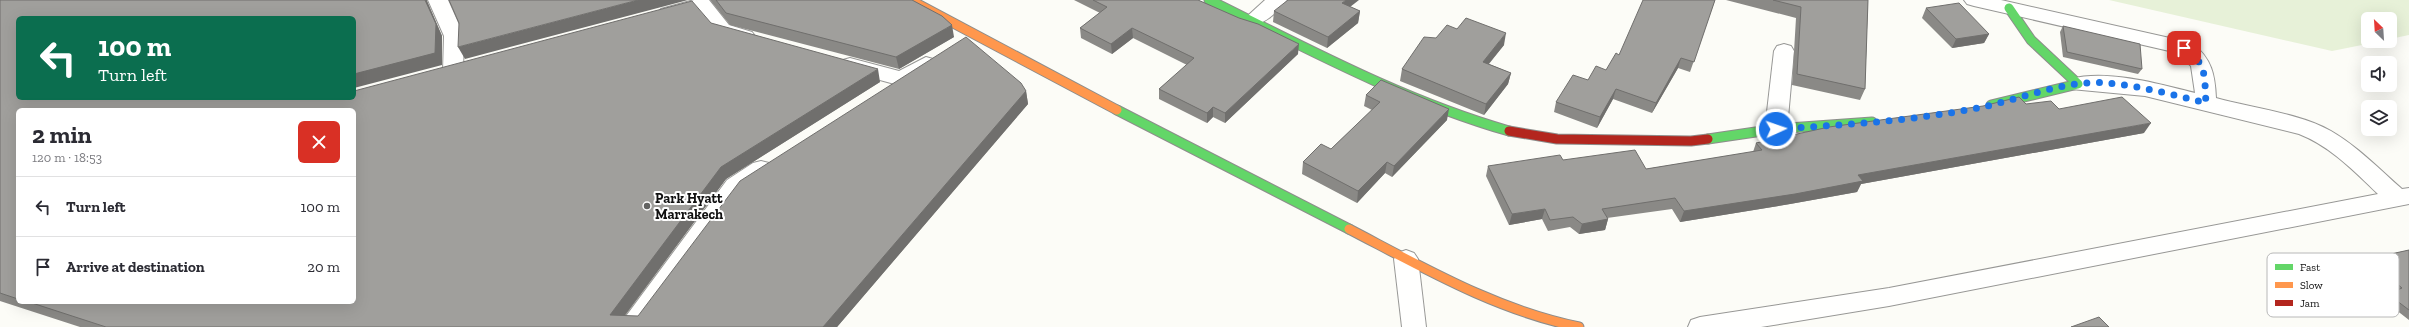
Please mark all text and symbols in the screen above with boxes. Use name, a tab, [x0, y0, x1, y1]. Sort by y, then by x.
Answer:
north arrow	[2361, 12, 2397, 48]
map controls	[2361, 12, 2397, 136]
text: 100 m	[98, 30, 171, 63]
pin	[2167, 31, 2201, 65]
icon: left	[32, 32, 84, 84]
icon: arrive	[2173, 37, 2195, 59]
button: sound	[2361, 56, 2397, 92]
text: Turn left	[98, 64, 167, 86]
button: layers	[2361, 100, 2397, 136]
position arrow	[1755, 108, 1797, 150]
text: 2 min	[32, 120, 92, 149]
button: close	[298, 121, 340, 163]
text: 120 m · 18:53	[32, 150, 102, 165]
place label: Park Hyatt Marrakech	[655, 190, 723, 223]
icon: left	[32, 196, 54, 218]
text: Turn left	[66, 198, 126, 216]
text: 100 m	[301, 198, 340, 216]
marker: Park Hyatt Marrakech	[642, 201, 652, 211]
legend	[2267, 253, 2399, 317]
icon: arrive	[32, 256, 54, 278]
text: Arrive at destination	[66, 258, 205, 276]
text: 20 m	[307, 258, 340, 276]
text: Fast	[2300, 261, 2321, 274]
text: Slow	[2300, 279, 2323, 292]
text: Jam	[2300, 297, 2320, 310]

